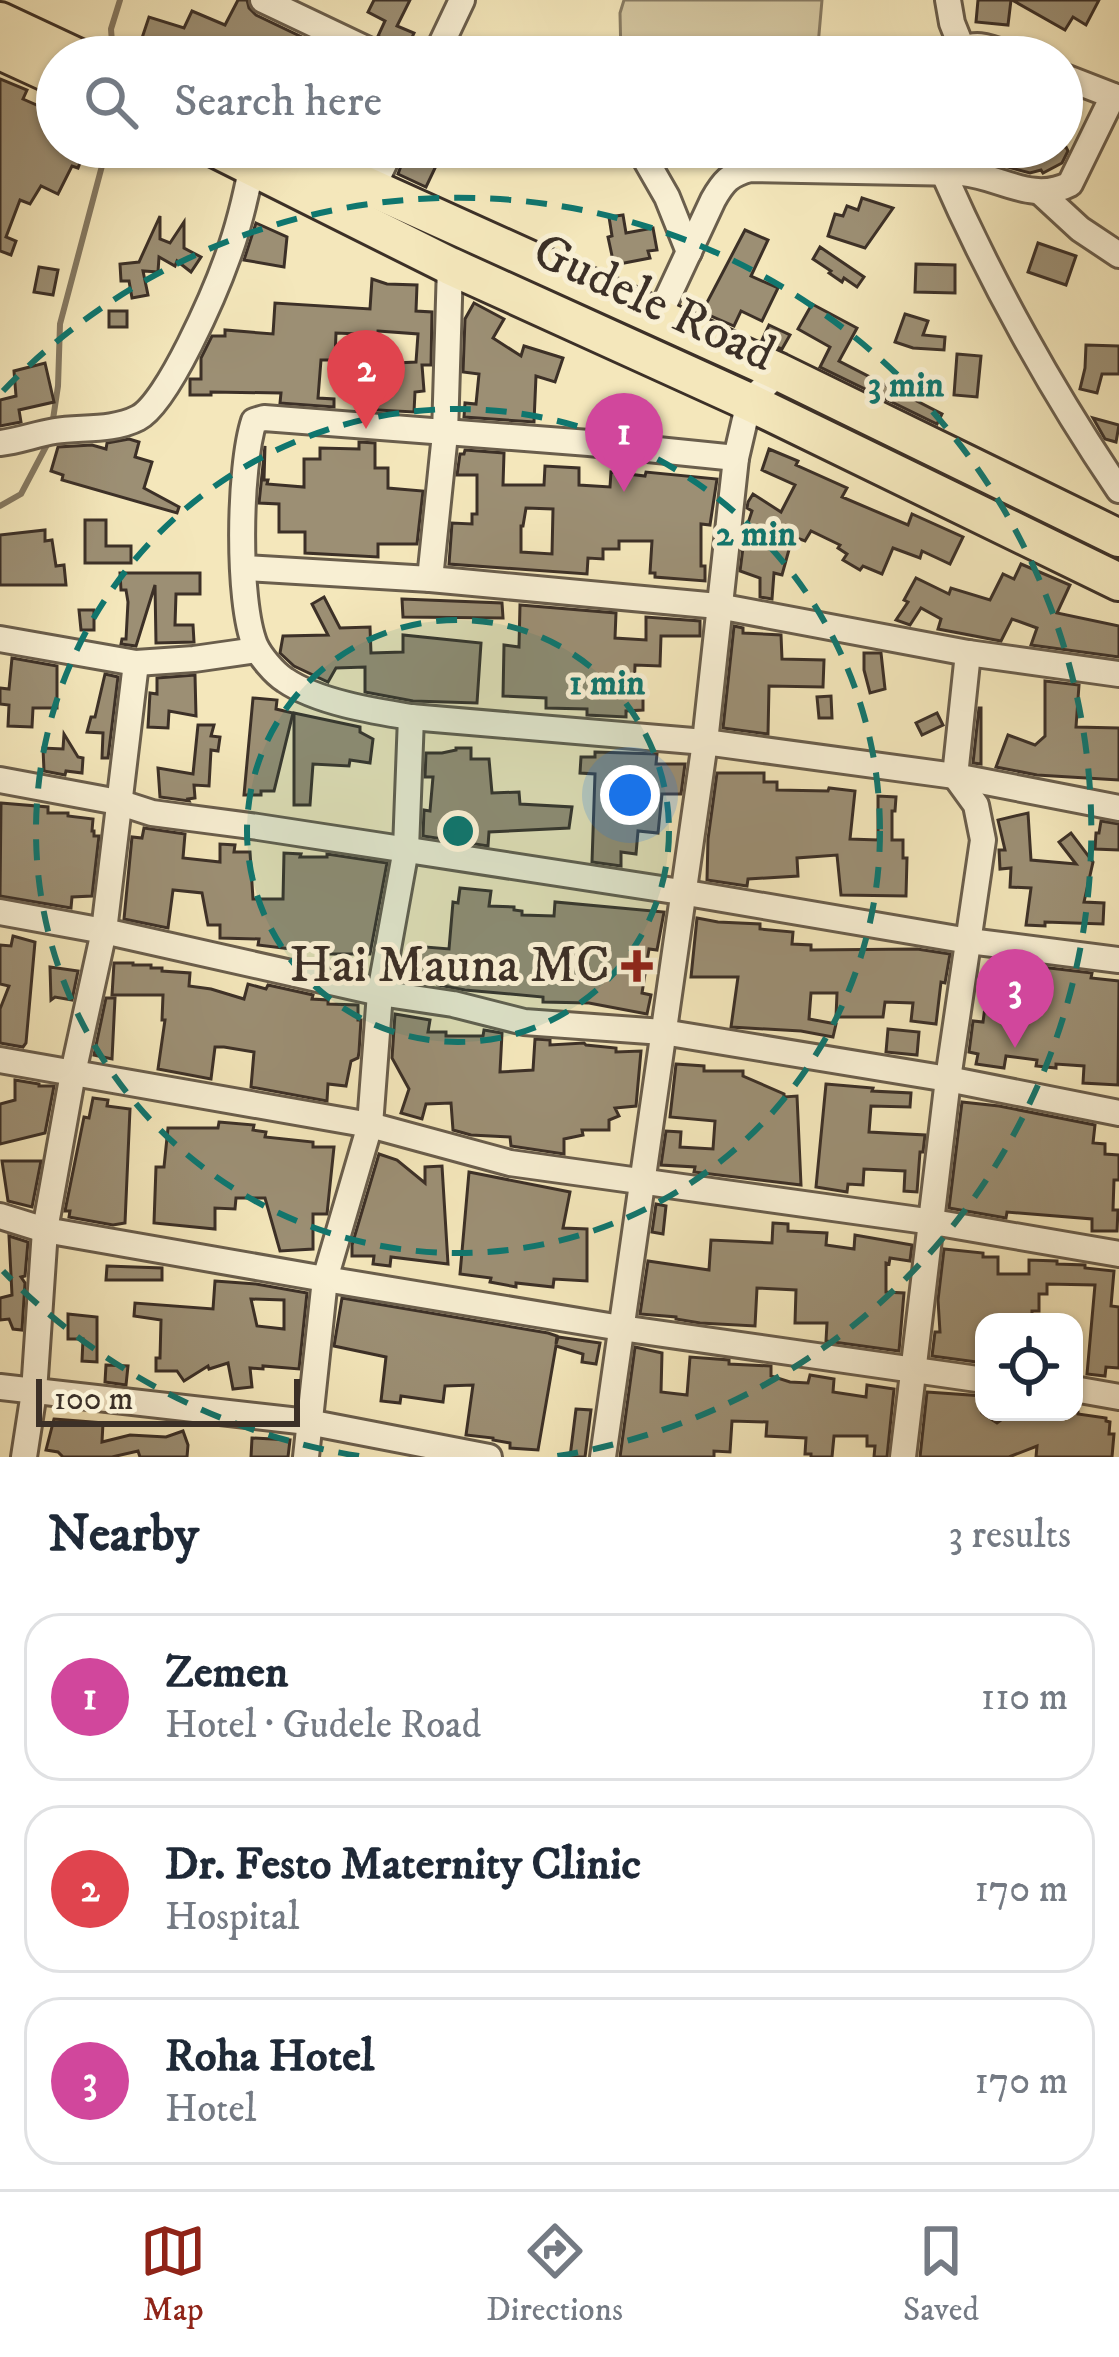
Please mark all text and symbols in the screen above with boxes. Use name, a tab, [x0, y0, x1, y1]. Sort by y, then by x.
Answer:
search box	[36, 36, 1083, 168]
icon: search	[78, 69, 144, 135]
text: Search here	[174, 74, 382, 130]
street label: Gudele Road	[523, 219, 786, 387]
pin: 2	[327, 330, 405, 429]
text: 3 min	[868, 363, 944, 408]
pin: 1	[585, 393, 663, 492]
text: 2 min	[716, 512, 796, 557]
text: 1 min	[569, 661, 645, 706]
your location	[600, 765, 660, 825]
centre of rings	[437, 810, 479, 852]
place label: Hai Mauna MC	[289, 934, 610, 998]
pin: 3	[976, 949, 1054, 1048]
marker: Hai Mauna MC	[621, 950, 653, 982]
map controls	[975, 1313, 1083, 1421]
button: locate	[975, 1313, 1083, 1421]
scale bar	[36, 1373, 300, 1426]
text: 100 m	[54, 1379, 133, 1420]
text: Nearby	[48, 1503, 199, 1567]
text: 3 results	[948, 1511, 1071, 1560]
text: Zemen	[165, 1645, 288, 1701]
text: 1	[83, 1673, 97, 1722]
text: 110 m	[981, 1673, 1068, 1722]
text: Hotel · Gudele Road	[165, 1701, 481, 1750]
text: Dr. Festo Maternity Clinic	[165, 1837, 641, 1893]
text: 2	[80, 1865, 100, 1914]
text: 170 m	[974, 1865, 1068, 1914]
text: Hospital	[165, 1893, 299, 1942]
text: Roha Hotel	[165, 2029, 374, 2085]
text: 3	[83, 2057, 97, 2106]
text: 170 m	[974, 2057, 1068, 2106]
text: Hotel	[165, 2085, 256, 2134]
tab: Map	[140, 2218, 206, 2331]
tab: Directions	[486, 2218, 623, 2331]
tab: Saved	[903, 2218, 979, 2331]

